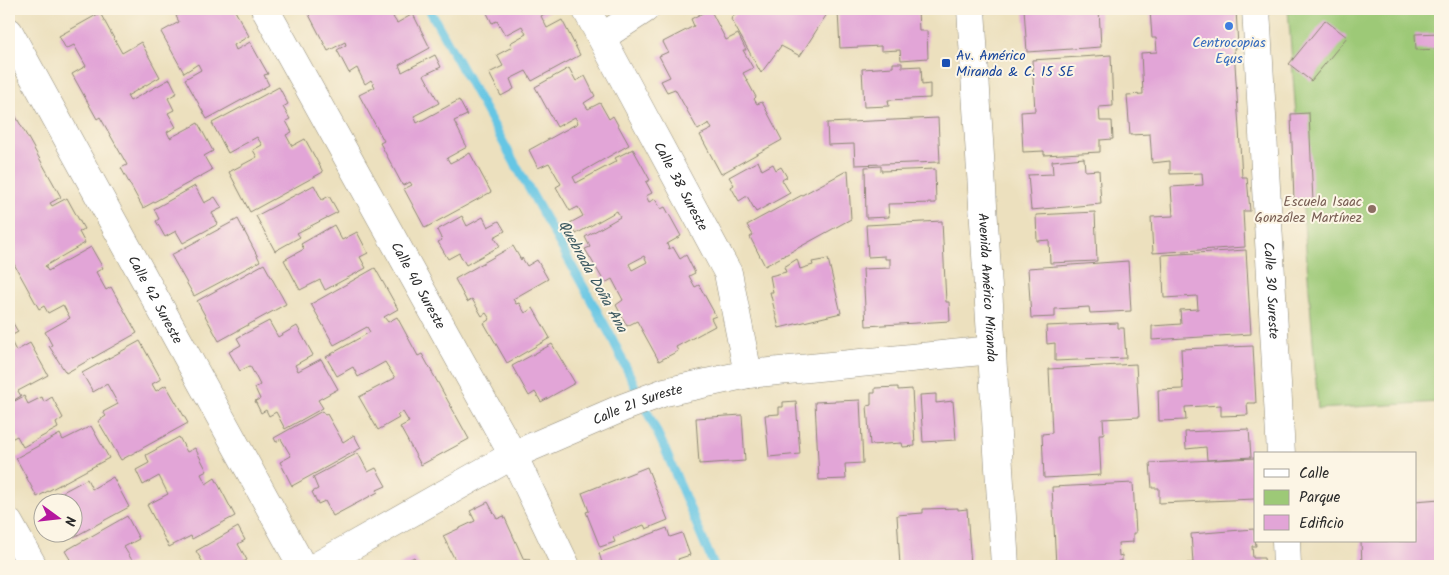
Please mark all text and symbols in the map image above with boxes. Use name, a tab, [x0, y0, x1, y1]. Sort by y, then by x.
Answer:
marker: Centrocopias Equs	[1223, 20, 1235, 32]
place label: Centrocopias Equs	[1192, 32, 1266, 70]
place label: Av. Américo Miranda & C. 15 SE	[956, 45, 1075, 83]
marker: Av. Américo Miranda & C. 15 SE	[940, 57, 952, 69]
street label: Calle 38 Sureste	[647, 138, 714, 236]
place label: Escuela Isaac González Martínez	[1254, 191, 1362, 229]
marker: Escuela Isaac González Martínez	[1366, 203, 1378, 215]
street label: Avenida Américo Miranda	[971, 212, 1003, 363]
water label: Quebrada Doña Ana	[551, 216, 634, 338]
street label: Calle 40 Sureste	[385, 238, 451, 334]
street label: Calle 30 Sureste	[1257, 241, 1285, 340]
street label: Calle 42 Sureste	[122, 252, 188, 349]
street label: Calle 21 Sureste	[589, 378, 685, 431]
legend	[1254, 452, 1416, 542]
text: Calle	[1299, 462, 1329, 486]
text: Parque	[1299, 486, 1340, 510]
north arrow	[32, 492, 82, 542]
text: Edificio	[1299, 512, 1344, 536]
text: N	[58, 514, 81, 528]

